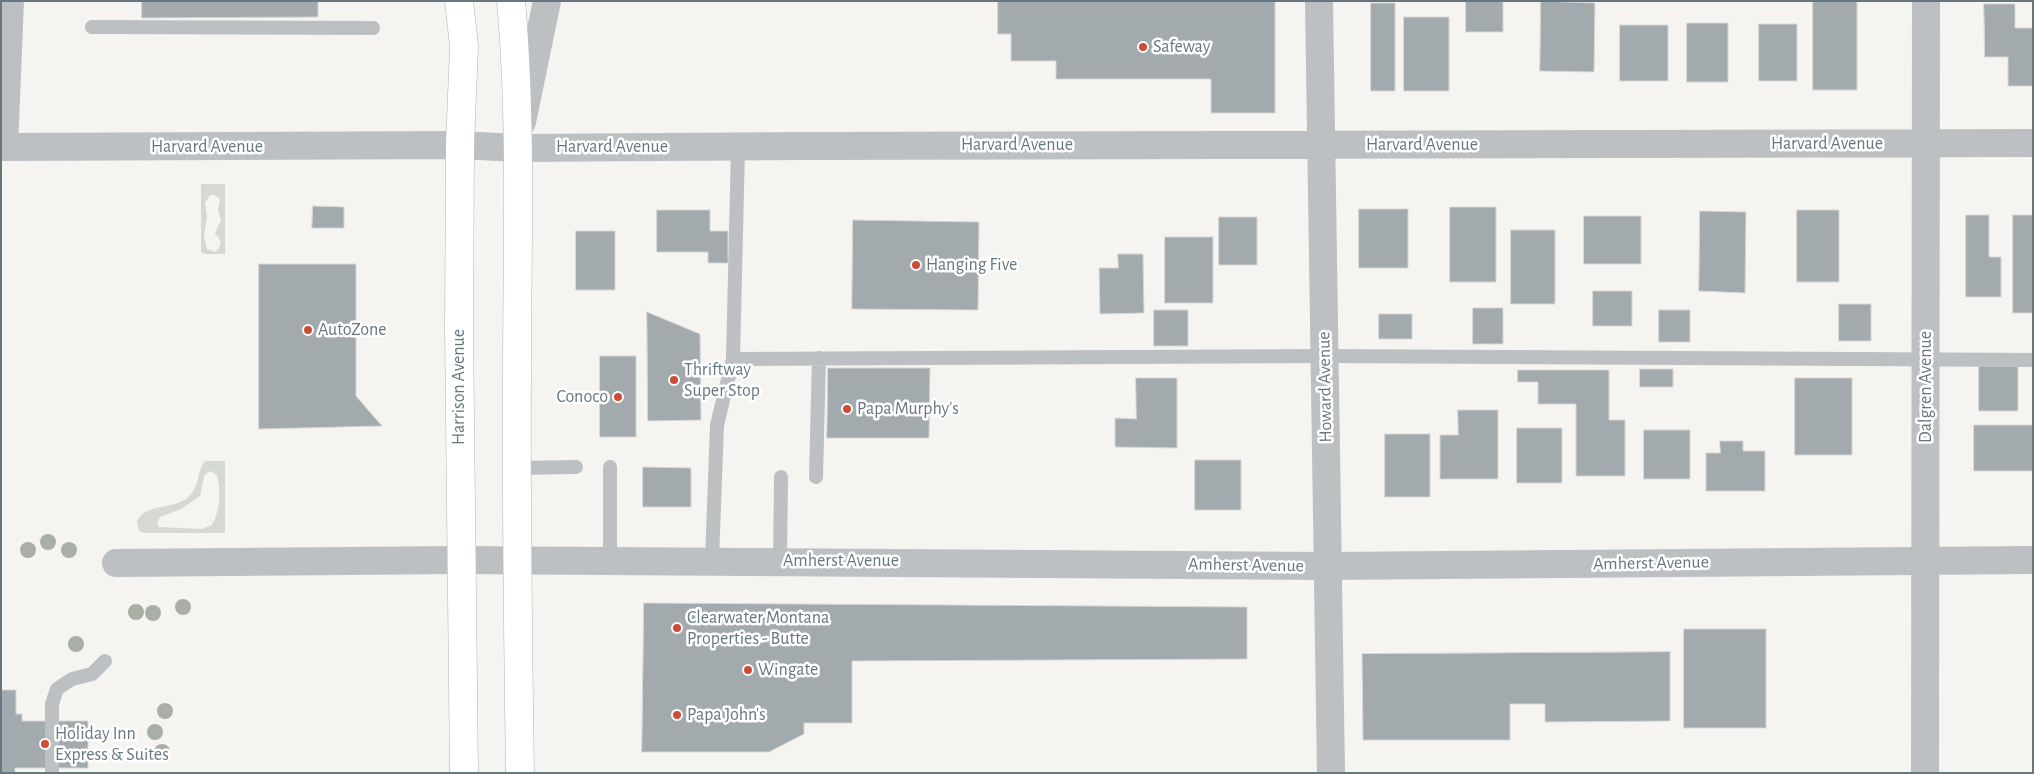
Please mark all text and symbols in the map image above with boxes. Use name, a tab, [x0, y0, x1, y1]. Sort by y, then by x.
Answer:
place label: Safeway	[1153, 36, 1210, 58]
marker: Safeway	[1137, 41, 1149, 53]
street label: Harvard Avenue	[1771, 133, 1883, 155]
street label: Harvard Avenue	[961, 134, 1073, 156]
street label: Harvard Avenue	[1366, 134, 1478, 156]
street label: Harvard Avenue	[151, 136, 263, 158]
street label: Harvard Avenue	[556, 136, 668, 158]
place label: Hanging Five	[926, 254, 1017, 276]
marker: Hanging Five	[910, 259, 922, 271]
place label: AutoZone	[318, 319, 387, 341]
marker: AutoZone	[302, 324, 314, 336]
street label: Harrison Avenue	[448, 329, 470, 445]
street label: Howard Avenue	[1313, 331, 1337, 443]
street label: Dalgren Avenue	[1915, 331, 1937, 443]
place label: Thriftway Super Stop	[684, 359, 760, 402]
marker: Thriftway Super Stop	[668, 374, 680, 386]
place label: Conoco	[556, 386, 608, 408]
marker: Conoco	[612, 391, 624, 403]
place label: Papa Murphy's	[857, 398, 959, 420]
marker: Papa Murphy's	[841, 403, 853, 415]
street label: Amherst Avenue	[783, 550, 899, 572]
street label: Amherst Avenue	[1593, 551, 1709, 575]
street label: Amherst Avenue	[1188, 553, 1304, 577]
place label: Clearwater Montana Properties - Butte	[687, 607, 829, 650]
marker: Clearwater Montana Properties - Butte	[671, 622, 683, 634]
place label: Wingate	[758, 659, 818, 681]
marker: Wingate	[742, 664, 754, 676]
place label: Papa John's	[687, 704, 766, 726]
marker: Papa John's	[671, 709, 683, 721]
place label: Holiday Inn Express & Suites	[55, 723, 169, 766]
marker: Holiday Inn Express & Suites	[39, 738, 51, 750]

